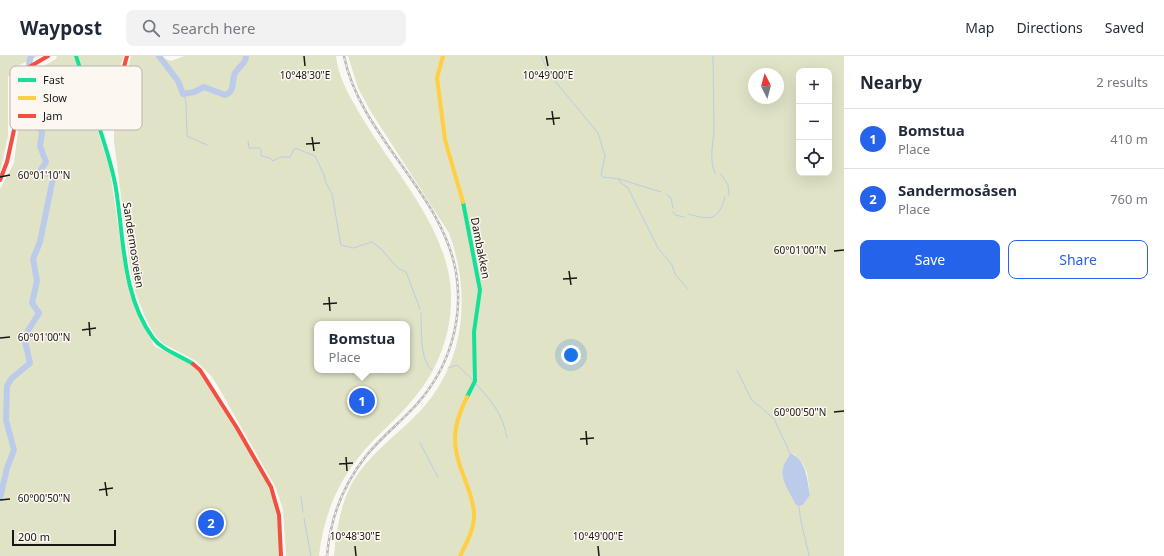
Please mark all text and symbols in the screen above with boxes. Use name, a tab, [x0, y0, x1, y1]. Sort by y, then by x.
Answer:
search box	[126, 10, 406, 46]
text: Waypost	[20, 15, 102, 41]
icon: search	[140, 17, 162, 39]
text: Search here	[172, 18, 255, 38]
text: Map	[965, 18, 994, 37]
text: Directions	[1016, 18, 1083, 37]
text: Saved	[1105, 18, 1144, 37]
legend	[10, 66, 142, 130]
text: 10°48'30"E	[280, 68, 330, 82]
text: 10°49'00"E	[523, 68, 573, 82]
north arrow	[748, 68, 784, 104]
map controls	[796, 68, 832, 176]
button: +	[796, 68, 832, 104]
text: Nearby	[860, 71, 922, 94]
text: Fast	[43, 72, 64, 87]
text: 2 results	[1096, 73, 1148, 91]
text: Slow	[43, 90, 67, 105]
button: −	[796, 104, 832, 140]
text: Jam	[42, 108, 62, 123]
text: Bomstua	[898, 120, 965, 140]
text: 1	[869, 130, 877, 148]
text: 410 m	[1110, 130, 1148, 148]
button: locate	[796, 140, 832, 176]
text: Place	[898, 140, 930, 158]
text: 60°01'10"N	[18, 168, 70, 182]
text: Sandermosåsen	[898, 180, 1017, 200]
text: 2	[869, 190, 877, 208]
text: 760 m	[1110, 190, 1148, 208]
text: Place	[898, 200, 930, 218]
street label: Sandermosveien	[120, 201, 148, 289]
street label: Dambakken	[468, 216, 494, 280]
button: Save	[860, 240, 1000, 279]
button: Share	[1008, 240, 1148, 279]
text: 60°01'00"N	[774, 243, 826, 257]
popup	[314, 321, 410, 373]
text: Bomstua	[329, 328, 395, 348]
text: 60°01'00"N	[18, 330, 70, 344]
your location	[561, 345, 581, 365]
text: Place	[329, 348, 361, 366]
pin: 1	[349, 386, 375, 416]
text: 60°00'50"N	[774, 405, 826, 419]
text: 60°00'50"N	[18, 491, 70, 505]
pin: 2	[198, 508, 224, 538]
scale bar	[12, 528, 116, 547]
text: 200 m	[18, 529, 50, 544]
text: 10°48'30"E	[330, 529, 380, 543]
text: 10°49'00"E	[573, 529, 623, 543]

